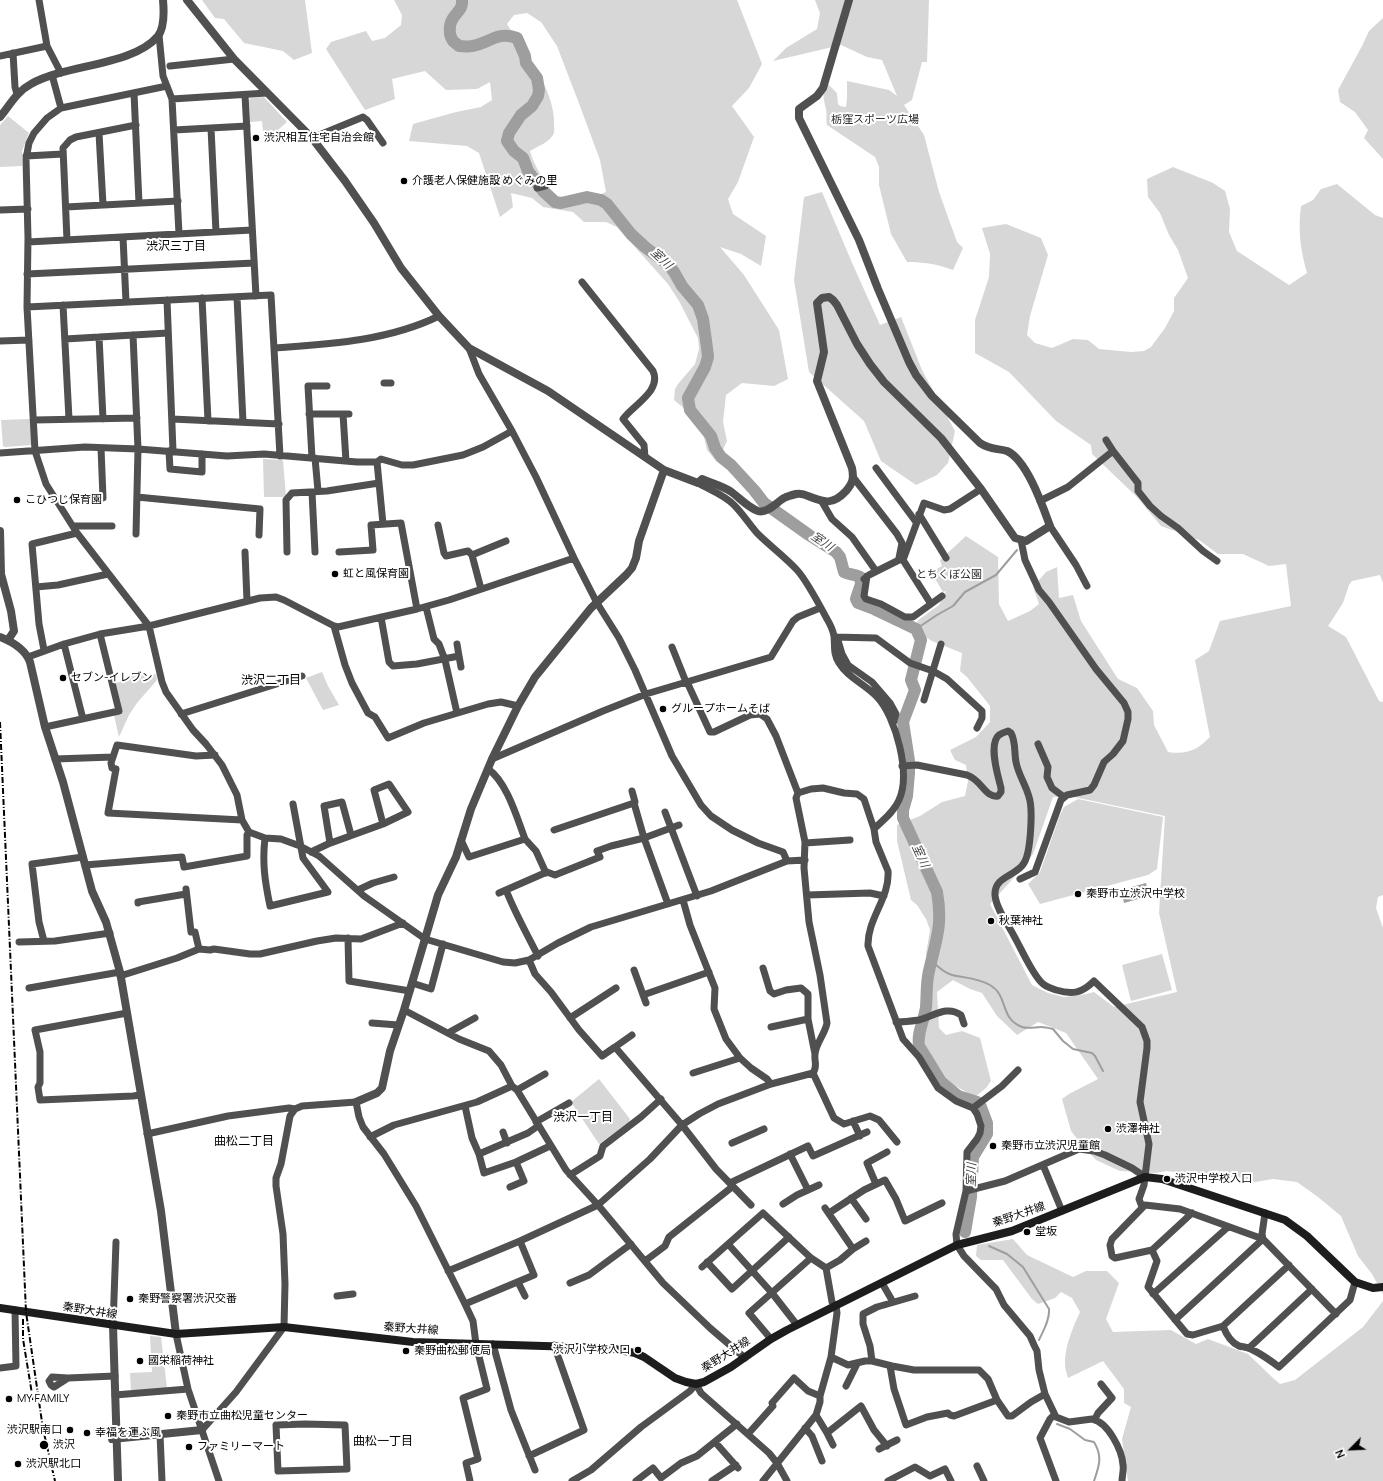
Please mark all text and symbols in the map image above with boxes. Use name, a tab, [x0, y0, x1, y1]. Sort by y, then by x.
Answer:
park label: 栃窪スポーツ広場	[831, 113, 919, 127]
place label: 渋沢相互住宅自治会館	[264, 131, 374, 145]
marker: 渋沢相互住宅自治会館	[251, 133, 261, 143]
place label: 介護老人保健施設 めぐみの里	[412, 174, 557, 188]
marker: 介護老人保健施設 めぐみの里	[399, 176, 409, 186]
district label: 渋沢三丁目	[146, 240, 206, 254]
water label: 室川	[647, 246, 675, 272]
place label: こひつじ保育園	[25, 493, 102, 507]
marker: こひつじ保育園	[12, 495, 22, 505]
water label: 室川	[808, 529, 836, 555]
place label: 虹と風保育園	[343, 567, 409, 581]
park label: とちくぼ公園	[916, 568, 982, 582]
marker: 虹と風保育園	[330, 569, 340, 579]
place label: セブン-イレブン	[71, 671, 153, 685]
marker: セブン-イレブン	[58, 673, 68, 683]
district label: 渋沢二丁目	[241, 674, 301, 688]
place label: グループホームそば	[671, 702, 770, 716]
marker: グループホームそば	[658, 704, 668, 714]
water label: 室川	[908, 842, 932, 870]
place label: 秦野市立渋沢中学校	[1086, 887, 1185, 901]
marker: 秦野市立渋沢中学校	[1073, 889, 1083, 899]
place label: 秋葉神社	[999, 914, 1043, 928]
marker: 秋葉神社	[986, 916, 996, 926]
district label: 渋沢一丁目	[553, 1111, 613, 1125]
place label: 渋澤神社	[1116, 1122, 1160, 1136]
marker: 渋澤神社	[1103, 1124, 1113, 1134]
district label: 曲松二丁目	[214, 1135, 274, 1149]
place label: 秦野市立渋沢児童館	[1001, 1139, 1100, 1153]
marker: 秦野市立渋沢児童館	[988, 1141, 998, 1151]
water label: 室川	[964, 1163, 980, 1187]
place label: 渋沢中学校入口	[1175, 1172, 1252, 1186]
marker: 渋沢中学校入口	[1162, 1174, 1172, 1184]
street label: 秦野大井線	[991, 1200, 1047, 1230]
place label: 堂坂	[1035, 1225, 1057, 1239]
marker: 堂坂	[1022, 1227, 1032, 1237]
place label: 秦野警察署渋沢交番	[138, 1292, 237, 1306]
marker: 秦野警察署渋沢交番	[125, 1294, 135, 1304]
street label: 秦野大井線	[62, 1300, 118, 1322]
street label: 秦野大井線	[383, 1320, 439, 1338]
street label: 秦野大井線	[699, 1335, 753, 1375]
place label: 渋沢小学校入口	[553, 1343, 630, 1357]
place label: 秦野曲松郵便局	[414, 1344, 491, 1358]
marker: 渋沢小学校入口	[633, 1345, 643, 1355]
marker: 秦野曲松郵便局	[401, 1346, 411, 1356]
place label: 國栄稲荷神社	[148, 1354, 214, 1368]
marker: 國栄稲荷神社	[135, 1356, 145, 1366]
place label: MY FAMILY	[17, 1392, 69, 1406]
marker: MY FAMILY	[4, 1394, 14, 1404]
place label: 秦野市立曲松児童センター	[176, 1409, 308, 1423]
marker: 秦野市立曲松児童センター	[163, 1411, 173, 1421]
place label: 渋沢駅南口	[7, 1423, 62, 1437]
marker: 渋沢駅南口	[65, 1425, 75, 1435]
place label: 幸福を運ぶ風	[95, 1426, 161, 1440]
marker: 幸福を運ぶ風	[82, 1428, 92, 1438]
north arrow	[1331, 1429, 1371, 1469]
district label: 曲松一丁目	[353, 1435, 413, 1449]
place label: 渋沢	[53, 1438, 75, 1452]
marker: 渋沢	[38, 1439, 50, 1451]
place label: ファミリーマート	[197, 1440, 285, 1454]
marker: ファミリーマート	[184, 1442, 194, 1452]
text: N	[1331, 1447, 1348, 1461]
place label: 渋沢駅北口	[26, 1457, 81, 1471]
marker: 渋沢駅北口	[13, 1459, 23, 1469]

